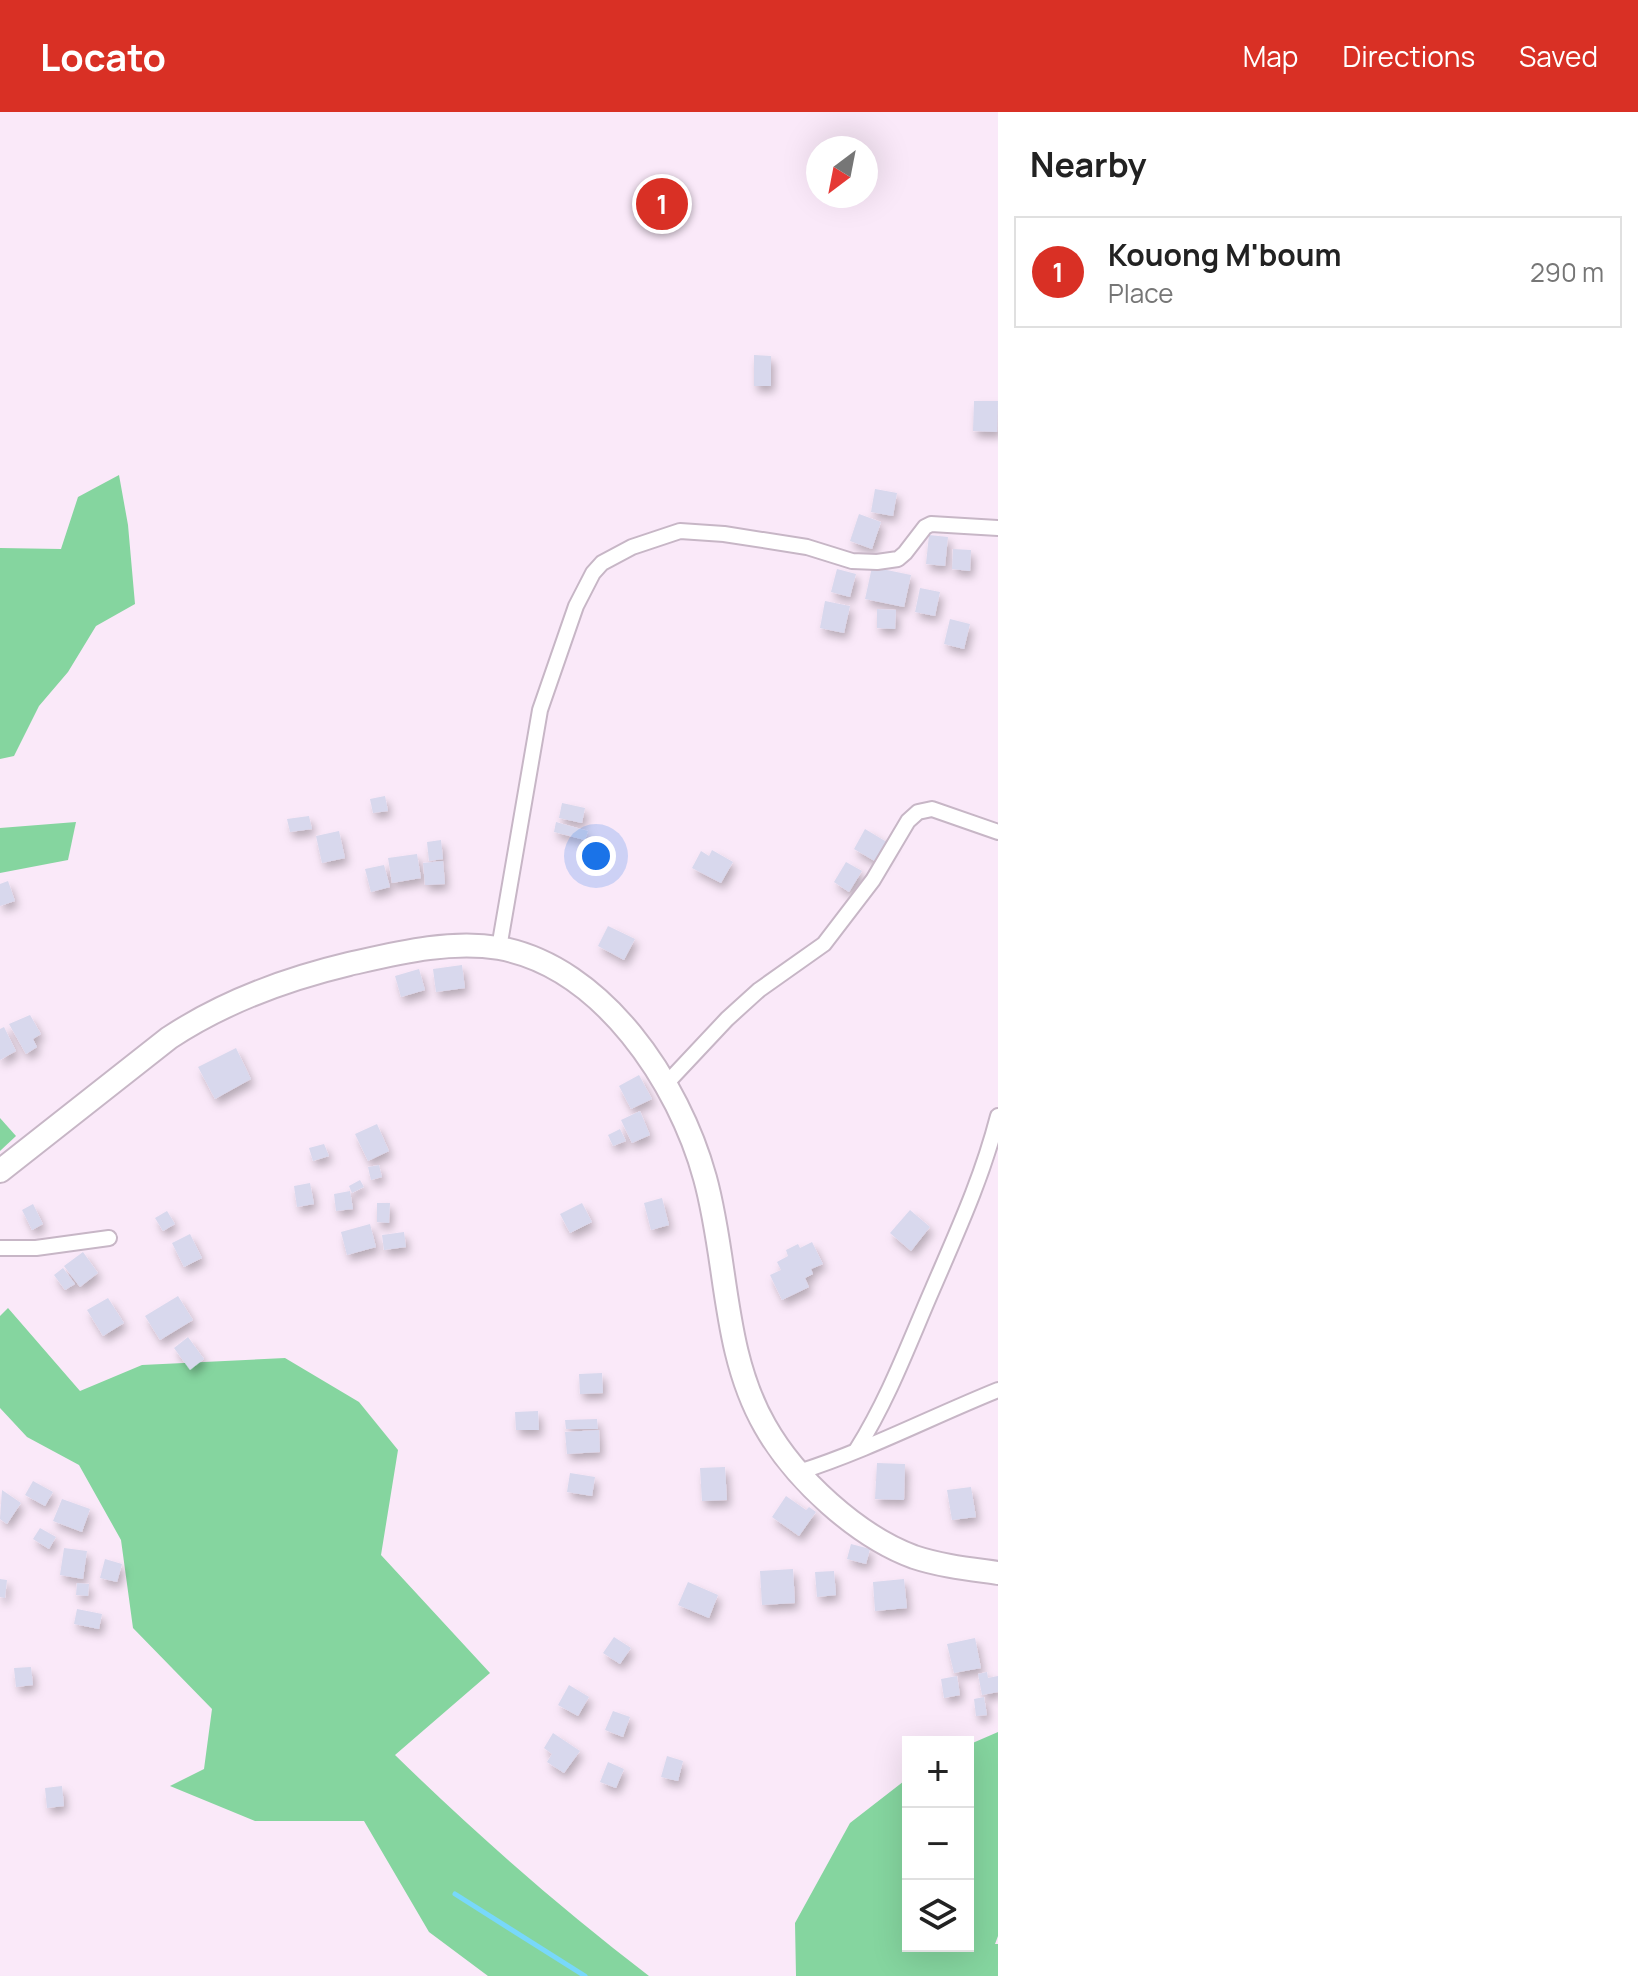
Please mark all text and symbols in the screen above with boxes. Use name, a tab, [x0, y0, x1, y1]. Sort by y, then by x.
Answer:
text: Locato	[40, 30, 166, 82]
text: Map	[1243, 37, 1298, 75]
text: Directions	[1342, 37, 1475, 75]
text: Saved	[1519, 37, 1598, 75]
north arrow	[806, 136, 878, 208]
text: Nearby	[1030, 141, 1146, 187]
pin: 1	[636, 174, 688, 234]
text: Kouong M'boum	[1108, 234, 1342, 275]
text: 1	[1052, 254, 1064, 290]
text: 290 m	[1530, 254, 1604, 290]
text: Place	[1108, 275, 1173, 311]
your location	[576, 836, 616, 876]
map controls	[902, 1736, 974, 1952]
button: +	[902, 1736, 974, 1808]
button: −	[902, 1808, 974, 1880]
button: layers	[902, 1880, 974, 1952]

